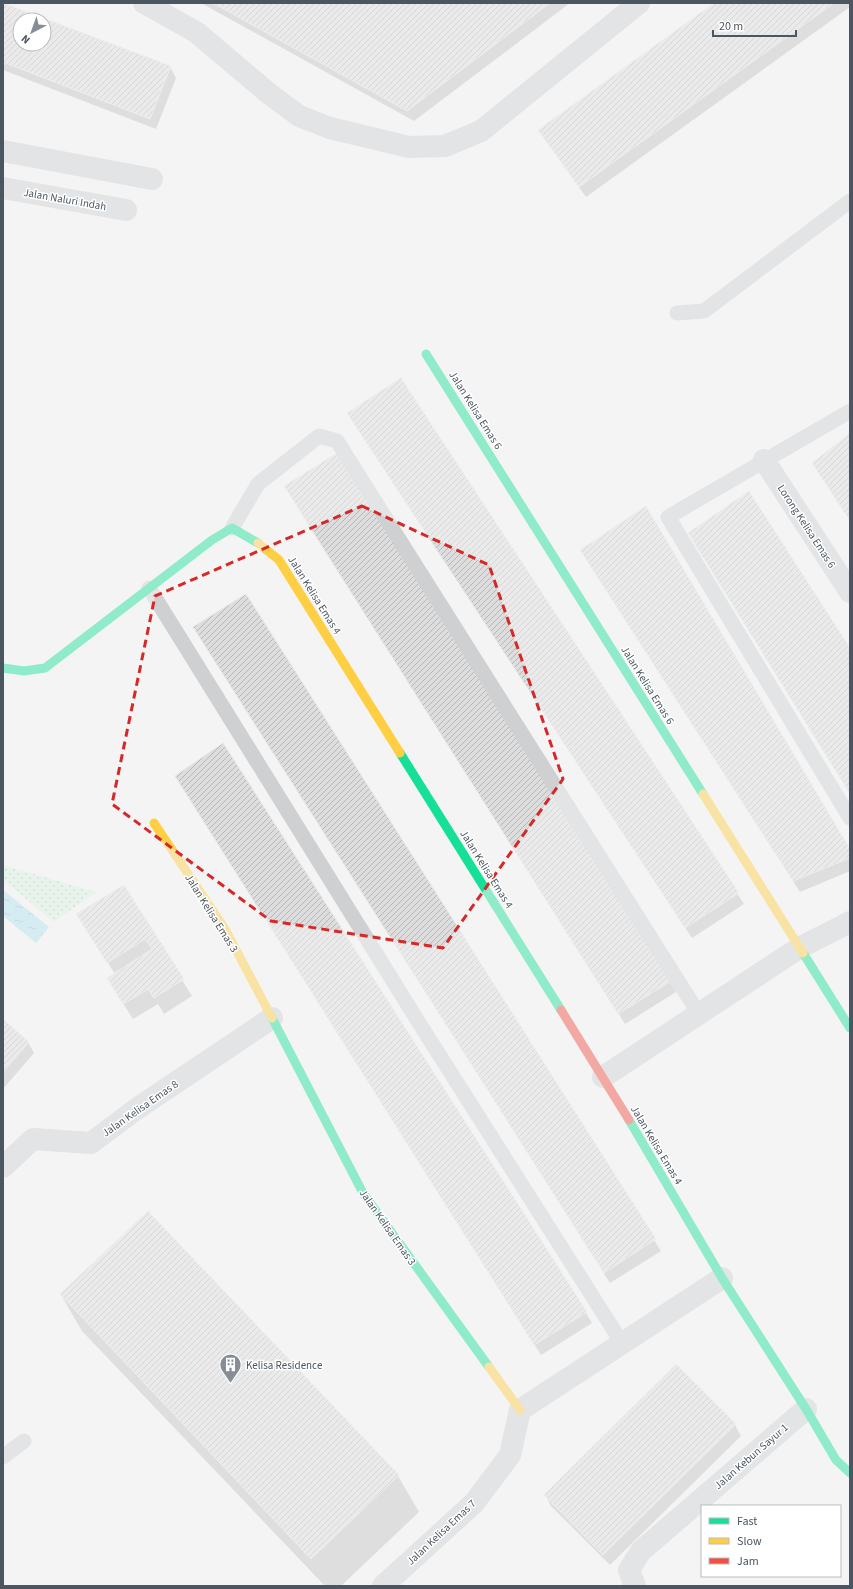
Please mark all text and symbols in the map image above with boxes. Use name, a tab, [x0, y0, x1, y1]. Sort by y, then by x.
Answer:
north arrow	[12, 12, 52, 52]
scale bar	[713, 12, 796, 38]
text: 20 m	[719, 18, 743, 35]
text: N	[18, 31, 33, 47]
street label: Jalan Naluri Indah	[22, 185, 108, 214]
street label: Jalan Kelisa Emas 6	[445, 368, 506, 453]
street label: Lorong Kelisa Emas 6	[774, 482, 840, 571]
street label: Jalan Kelisa Emas 4	[284, 553, 345, 638]
street label: Jalan Kelisa Emas 6	[617, 643, 678, 728]
street label: Jalan Kelisa Emas 4	[456, 827, 517, 912]
street label: Jalan Kelisa Emas 3	[181, 871, 242, 955]
street label: Jalan Kelisa Emas 8	[99, 1076, 182, 1140]
street label: Jalan Kelisa Emas 4	[627, 1103, 686, 1188]
street label: Jalan Kelisa Emas 3	[356, 1186, 419, 1268]
building icon: Kelisa Residence	[217, 1352, 243, 1385]
place label: Kelisa Residence	[246, 1358, 323, 1373]
street label: Jalan Kebun Sayur 1	[711, 1420, 792, 1493]
street label: Jalan Kelisa Emas 7	[403, 1496, 479, 1568]
legend	[701, 1505, 841, 1577]
text: Fast	[737, 1513, 757, 1530]
text: Slow	[737, 1533, 762, 1550]
text: Jam	[737, 1553, 759, 1570]

